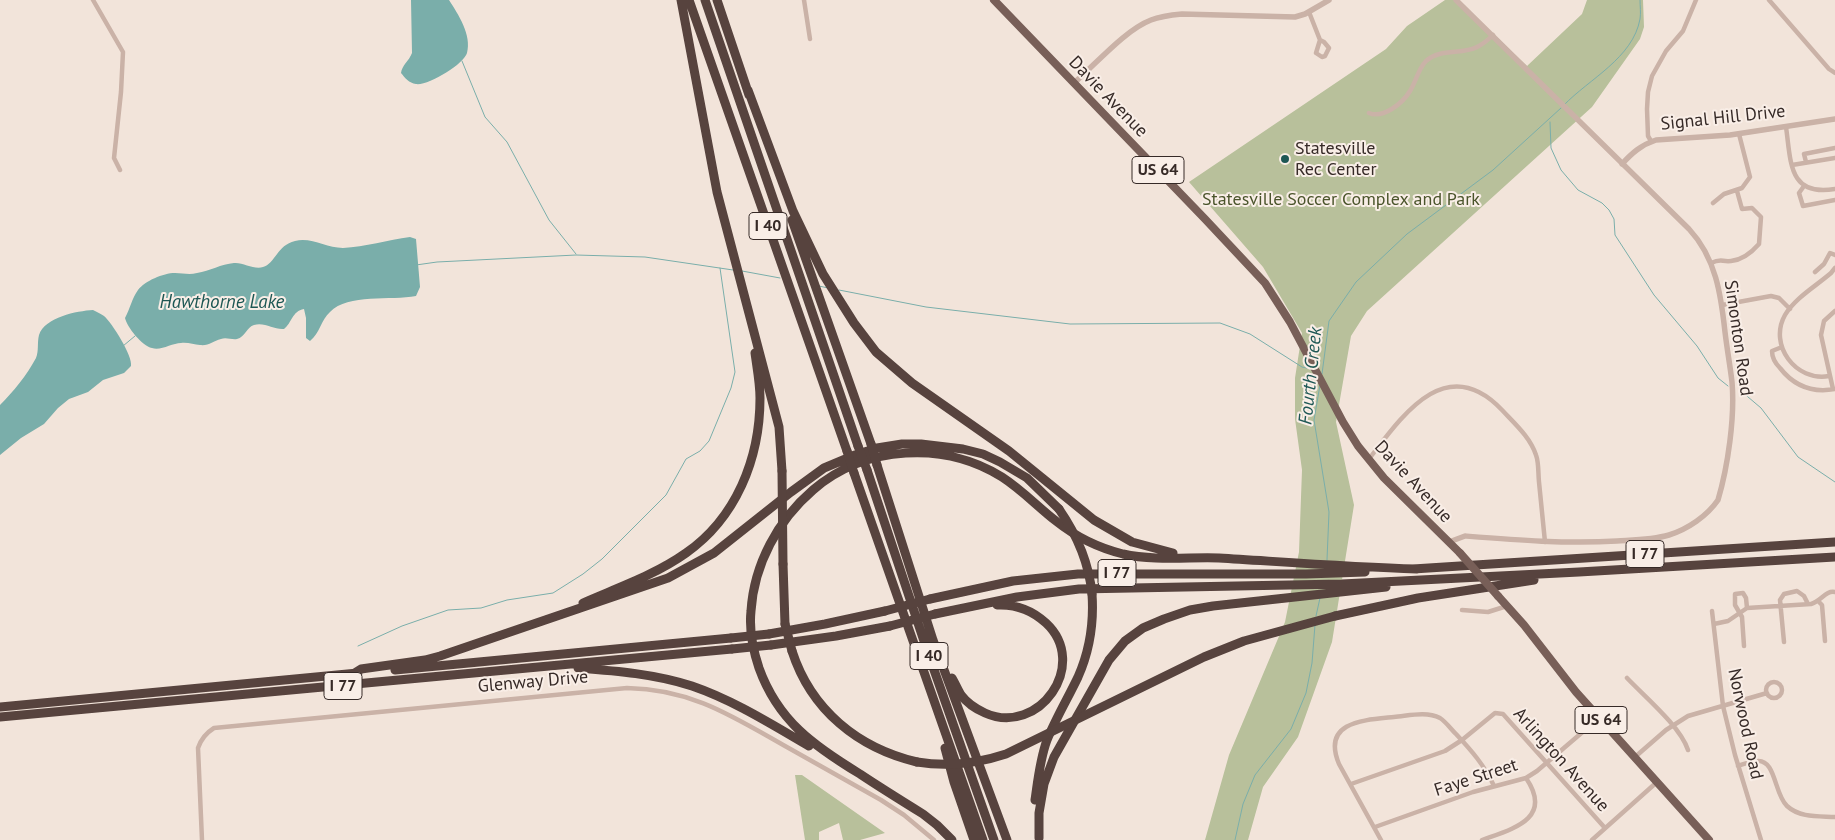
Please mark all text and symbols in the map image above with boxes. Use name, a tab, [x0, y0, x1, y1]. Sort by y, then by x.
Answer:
street label: Davie Avenue	[1064, 52, 1152, 142]
street label: Signal Hill Drive	[1659, 101, 1787, 135]
place label: Statesville Rec Center	[1295, 138, 1377, 180]
marker: Statesville Rec Center	[1279, 153, 1291, 165]
road number: US 64	[1132, 156, 1184, 184]
park label: Statesville Soccer Complex and Park	[1202, 189, 1480, 211]
road number: I 40	[749, 212, 787, 240]
street label: Simonton Road	[1719, 279, 1757, 397]
water label: Hawthorne Lake	[160, 292, 284, 314]
water label: Fourth Creek	[1295, 326, 1327, 426]
street label: Davie Avenue	[1370, 436, 1456, 528]
road number: I 77	[1626, 540, 1664, 568]
road number: I 77	[1098, 560, 1136, 586]
road number: I 40	[910, 642, 948, 669]
street label: Glenway Drive	[477, 666, 589, 698]
street label: Norwood Road	[1723, 667, 1767, 781]
road number: I 77	[324, 672, 362, 699]
street label: Arlington Avenue	[1509, 703, 1613, 817]
road number: US 64	[1575, 706, 1627, 734]
street label: Faye Street	[1432, 754, 1520, 802]

